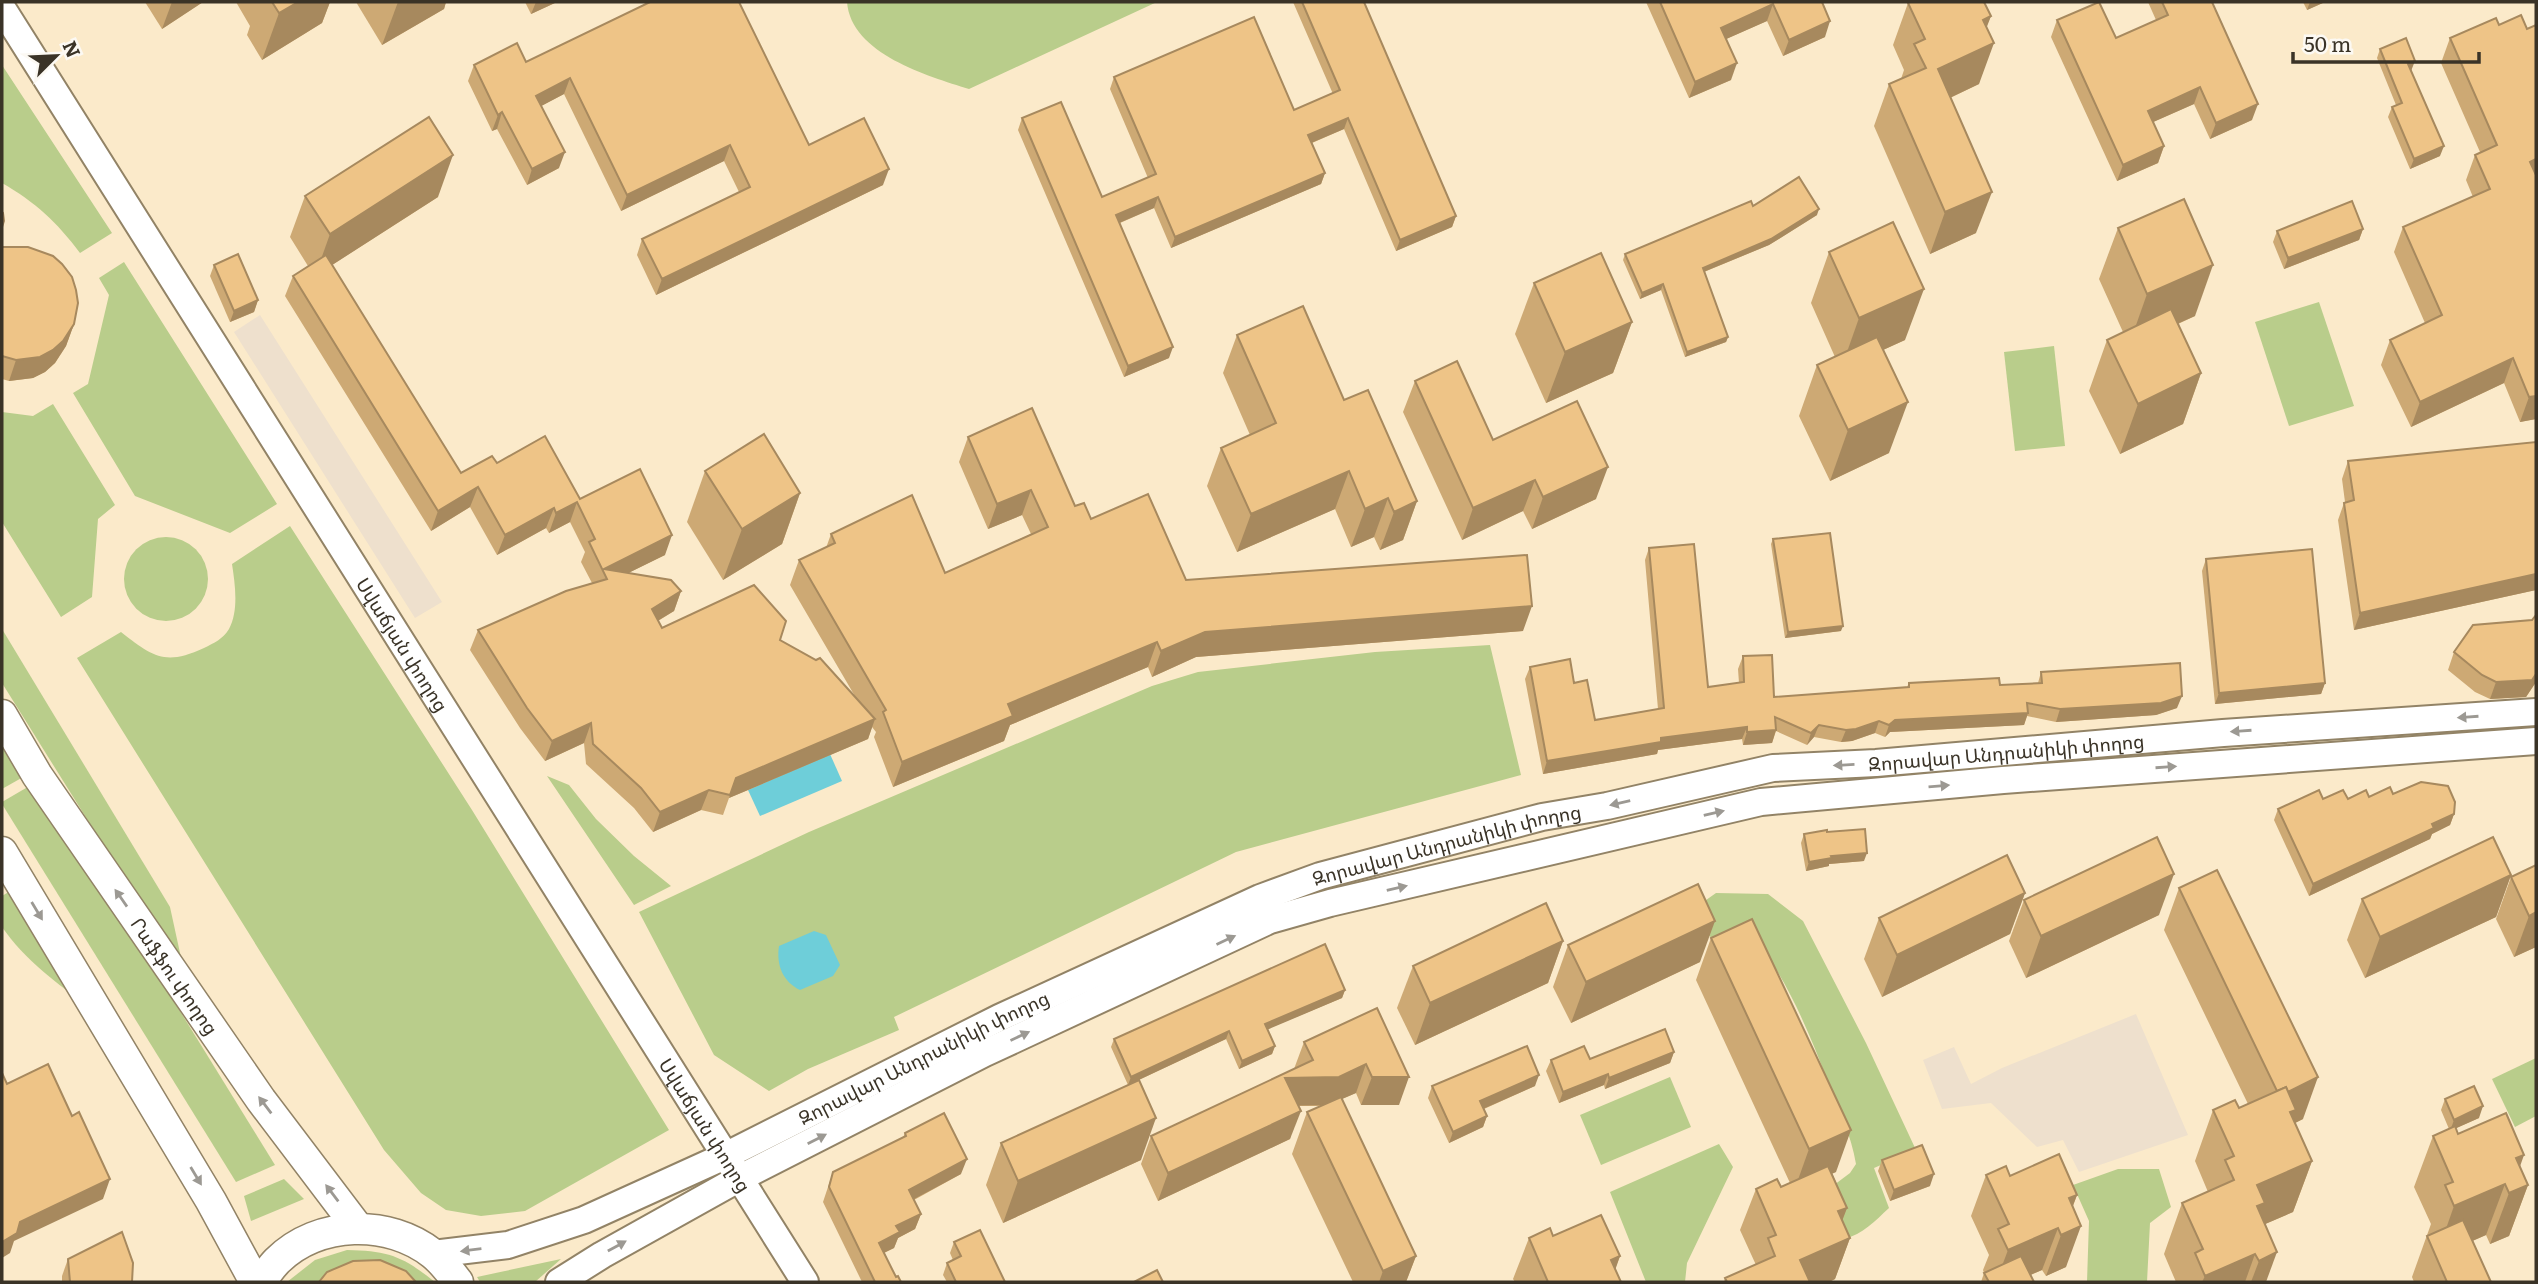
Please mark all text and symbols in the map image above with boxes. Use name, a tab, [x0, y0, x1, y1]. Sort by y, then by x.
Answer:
north arrow	[21, 21, 91, 91]
scale bar	[2293, 21, 2478, 65]
text: 50 m	[2304, 27, 2351, 58]
text: N	[56, 36, 88, 62]
street label: Սվաճյան փողոց	[350, 572, 456, 717]
one-way arrow	[2457, 711, 2479, 722]
street label: Զորավար Անդրանիկի փողոց	[1867, 726, 2145, 777]
one-way arrow	[2230, 726, 2252, 737]
one-way arrow	[1832, 759, 1854, 770]
one-way arrow	[2155, 762, 2177, 773]
one-way arrow	[1928, 780, 1950, 791]
street label: Զորավար Անդրանիկի փողոց	[1308, 797, 1583, 892]
one-way arrow	[1609, 797, 1631, 808]
one-way arrow	[1703, 807, 1725, 818]
one-way arrow	[1386, 882, 1408, 893]
one-way arrow	[115, 888, 128, 907]
one-way arrow	[31, 901, 43, 920]
street label: Րաֆֆու փողոց	[125, 911, 226, 1040]
one-way arrow	[1216, 934, 1236, 946]
street label: Զորավար Անդրանիկի փողոց	[793, 983, 1053, 1131]
one-way arrow	[1010, 1031, 1030, 1042]
street label: Սվաճյան փողոց	[653, 1052, 759, 1197]
one-way arrow	[257, 1096, 272, 1114]
one-way arrow	[807, 1133, 827, 1144]
one-way arrow	[190, 1167, 203, 1186]
one-way arrow	[326, 1184, 340, 1202]
one-way arrow	[607, 1240, 626, 1252]
one-way arrow	[459, 1244, 481, 1255]

